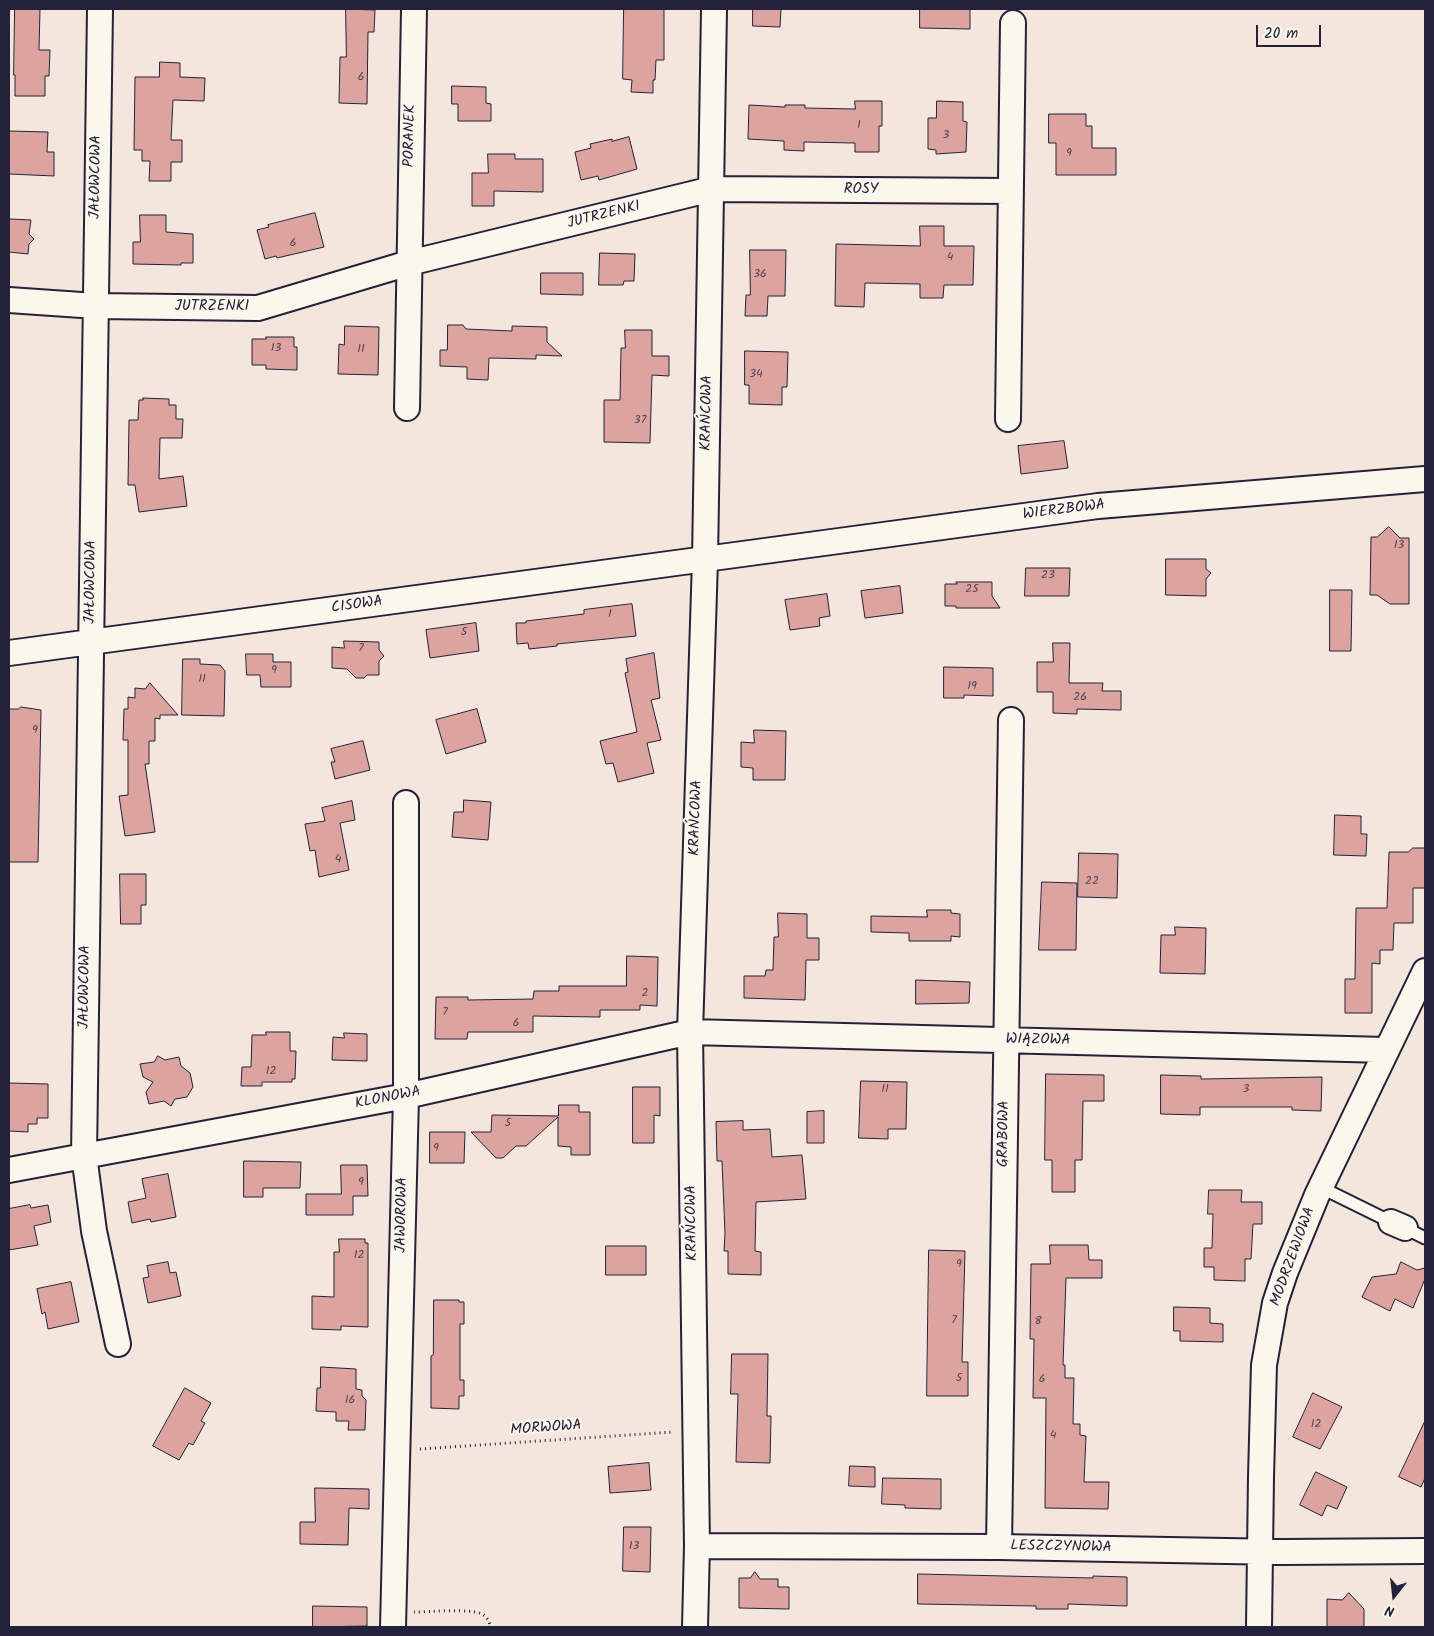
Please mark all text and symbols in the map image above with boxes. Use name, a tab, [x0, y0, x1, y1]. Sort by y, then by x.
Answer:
scale bar	[1259, 15, 1324, 47]
text: 20 m	[1264, 22, 1298, 46]
house number: 6	[358, 71, 364, 85]
street label: PORANEK	[401, 104, 421, 168]
house number: 1	[857, 119, 861, 133]
house number: 3	[943, 129, 949, 143]
street label: JAŁOWCOWA	[87, 135, 107, 219]
house number: 9	[1066, 147, 1072, 161]
street label: ROSY	[844, 181, 878, 199]
street label: JUTRZENKI	[566, 198, 642, 234]
house number: 6	[290, 237, 296, 251]
house number: 4	[947, 251, 953, 265]
house number: 36	[753, 268, 767, 282]
street label: JUTRZENKI	[175, 298, 249, 316]
house number: 13	[271, 342, 281, 356]
house number: 11	[357, 343, 365, 357]
house number: 34	[749, 368, 763, 382]
street label: KRAŃCOWA	[698, 375, 718, 451]
house number: 37	[634, 414, 646, 428]
street label: WIERZBOWA	[1022, 497, 1106, 525]
house number: 13	[1394, 539, 1404, 553]
street label: JAŁOWCOWA	[82, 540, 102, 624]
house number: 23	[1041, 569, 1055, 583]
house number: 25	[965, 583, 979, 597]
street label: CISOWA	[330, 593, 384, 619]
house number: 1	[608, 608, 612, 622]
house number: 5	[461, 626, 467, 640]
house number: 7	[358, 642, 364, 656]
house number: 9	[271, 664, 277, 678]
house number: 11	[198, 673, 206, 687]
house number: 19	[967, 680, 977, 694]
house number: 26	[1073, 691, 1087, 705]
house number: 9	[32, 724, 38, 738]
street label: KRAŃCOWA	[687, 780, 707, 856]
house number: 4	[335, 853, 341, 867]
house number: 22	[1085, 875, 1099, 889]
street label: JAŁOWCOWA	[76, 945, 96, 1029]
house number: 2	[642, 987, 648, 1001]
house number: 7	[442, 1006, 448, 1020]
house number: 6	[513, 1017, 519, 1031]
street label: WIĄZOWA	[1005, 1031, 1071, 1051]
house number: 12	[266, 1065, 276, 1079]
house number: 11	[881, 1083, 889, 1097]
house number: 3	[1243, 1083, 1249, 1097]
street label: KLONOWA	[354, 1084, 422, 1114]
street label: GRABOWA	[995, 1101, 1015, 1167]
house number: 5	[505, 1117, 511, 1131]
house number: 9	[433, 1142, 439, 1156]
house number: 9	[358, 1176, 364, 1190]
street label: JAWOROWA	[393, 1177, 413, 1253]
street label: KRAŃCOWA	[683, 1185, 703, 1261]
street label: MODRZEWIOWA	[1268, 1205, 1320, 1309]
house number: 12	[354, 1249, 364, 1263]
house number: 9	[956, 1258, 962, 1272]
house number: 7	[951, 1314, 957, 1328]
house number: 8	[1034, 1315, 1042, 1329]
house number: 5	[956, 1372, 962, 1386]
house number: 6	[1039, 1373, 1045, 1387]
house number: 16	[345, 1394, 355, 1408]
street label: MORWOWA	[510, 1418, 582, 1440]
house number: 12	[1311, 1418, 1321, 1432]
house number: 4	[1050, 1429, 1056, 1443]
street label: LESZCZYNOWA	[1010, 1538, 1112, 1558]
house number: 13	[629, 1540, 639, 1554]
north arrow	[1369, 1571, 1419, 1621]
text: N	[1383, 1599, 1397, 1622]

